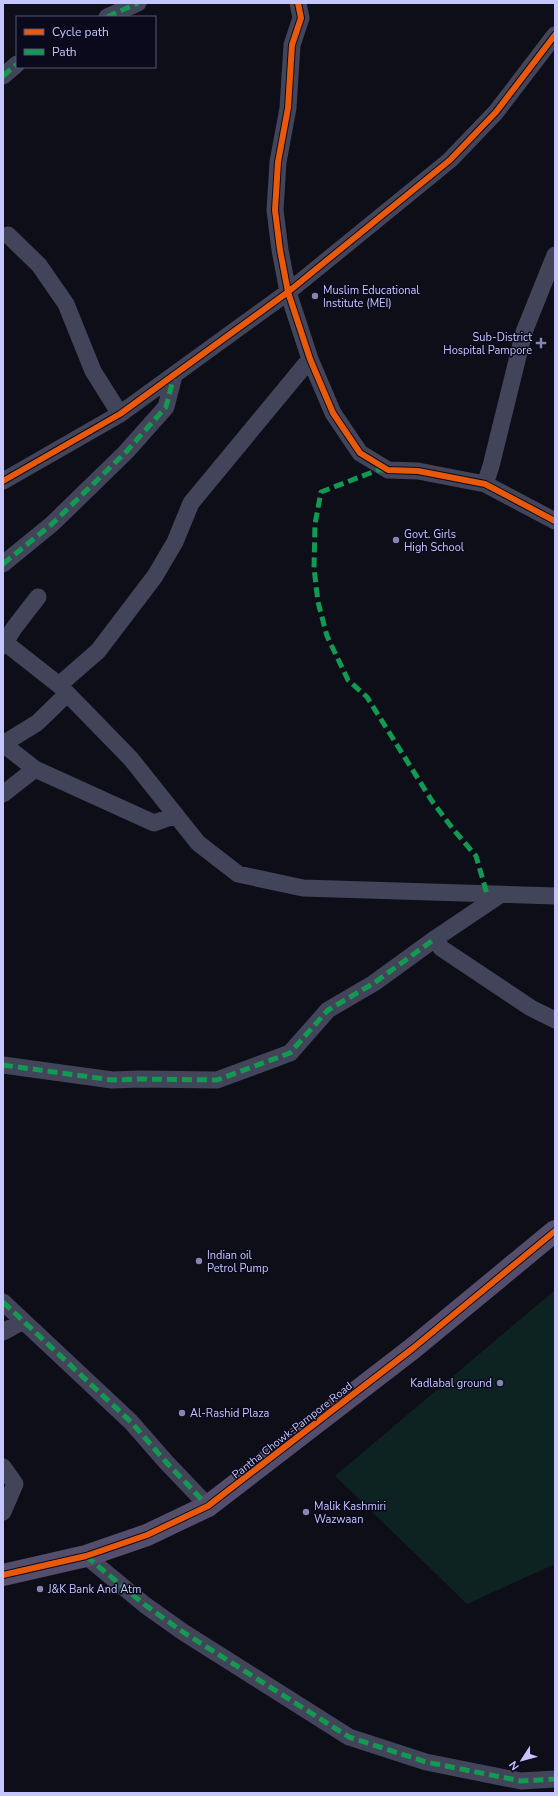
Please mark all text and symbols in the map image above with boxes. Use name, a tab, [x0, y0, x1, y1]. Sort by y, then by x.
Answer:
legend	[16, 16, 156, 68]
text: Cycle path	[52, 24, 109, 40]
text: Path	[52, 44, 77, 60]
place label: Muslim Educational Institute (MEI)	[323, 283, 420, 311]
marker: Muslim Educational Institute (MEI)	[310, 291, 320, 301]
place label: Sub-District Hospital Pampore	[443, 330, 532, 358]
marker: Sub-District Hospital Pampore	[535, 337, 547, 349]
place label: Govt. Girls High School	[404, 527, 465, 555]
marker: Govt. Girls High School	[391, 535, 401, 545]
place label: Indian oil Petrol Pump	[207, 1248, 268, 1276]
marker: Indian oil Petrol Pump	[194, 1256, 204, 1266]
place label: Kadlabal ground	[410, 1376, 492, 1391]
marker: Kadlabal ground	[495, 1378, 505, 1388]
street label: Pantha Chowk-Pampore Road	[229, 1379, 356, 1482]
place label: Al-Rashid Plaza	[190, 1406, 269, 1421]
marker: Al-Rashid Plaza	[177, 1408, 187, 1418]
place label: Malik Kashmiri Wazwaan	[314, 1499, 386, 1527]
marker: Malik Kashmiri Wazwaan	[301, 1507, 311, 1517]
place label: J&K Bank And Atm	[47, 1582, 141, 1597]
marker: J&K Bank And Atm	[35, 1584, 45, 1594]
north arrow	[502, 1740, 542, 1780]
text: N	[506, 1758, 523, 1773]

